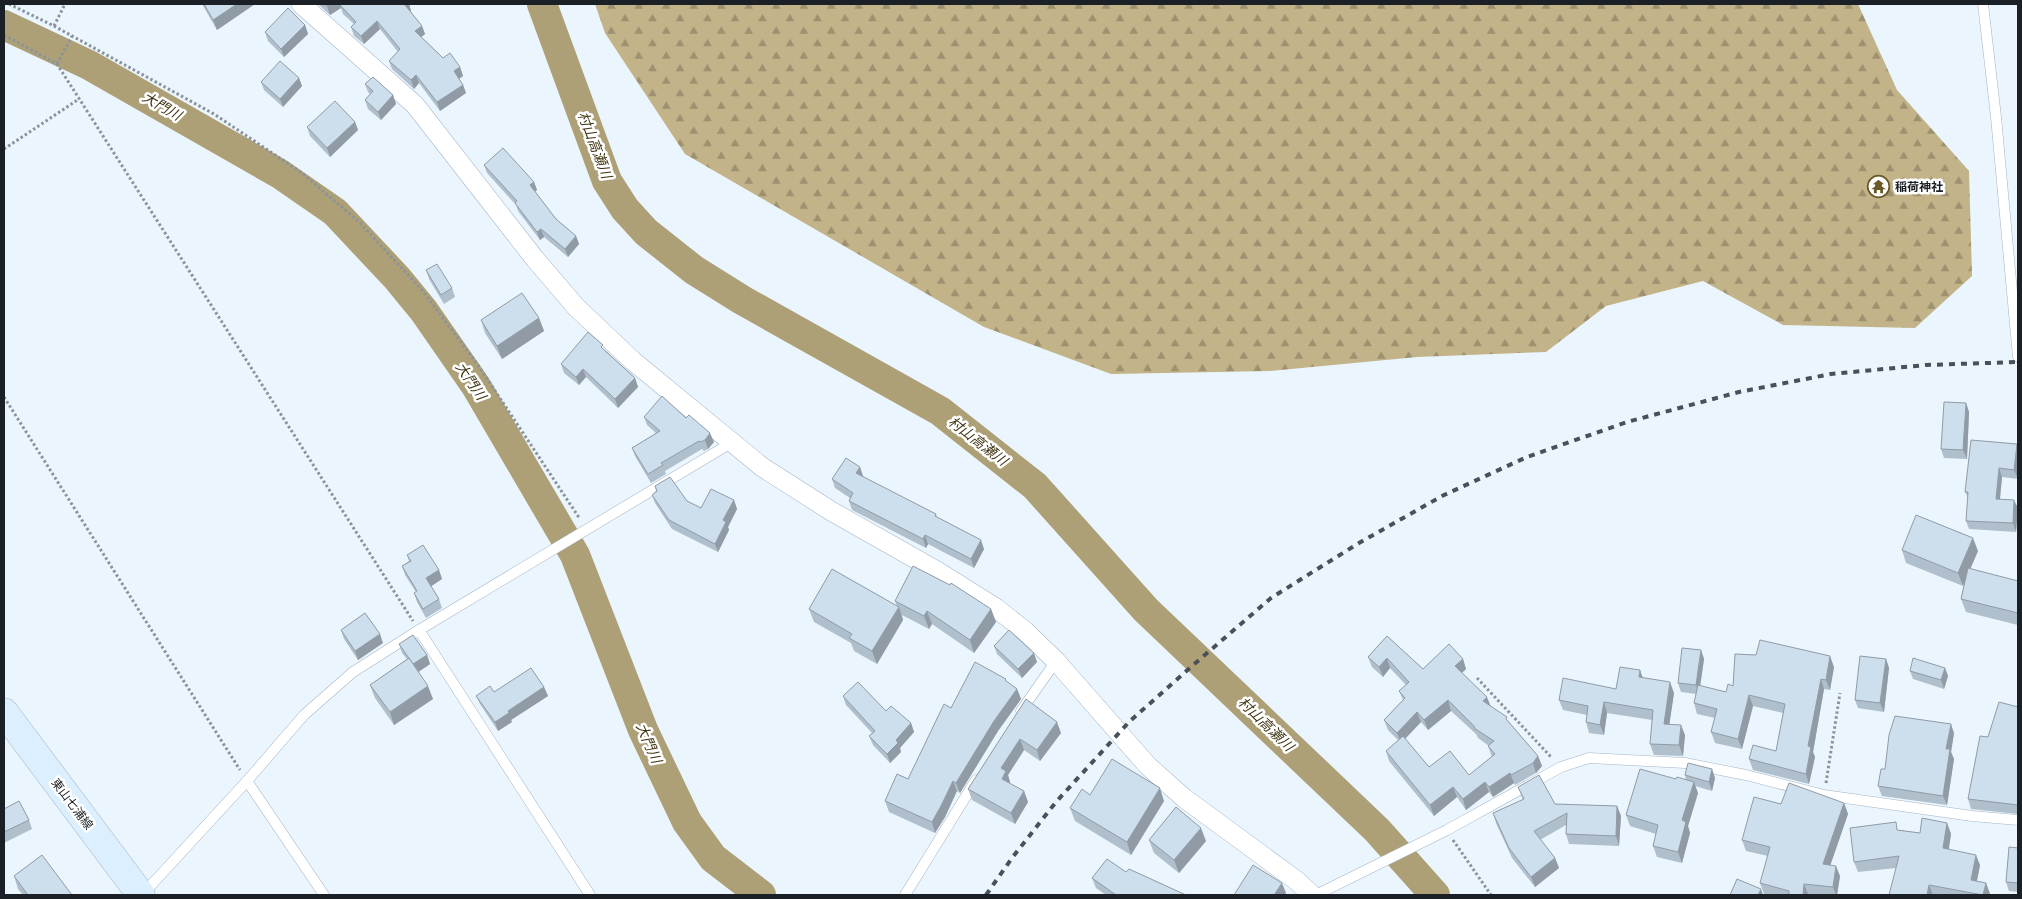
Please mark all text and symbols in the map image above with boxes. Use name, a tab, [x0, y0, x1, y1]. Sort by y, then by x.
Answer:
water label: 大門川	[139, 88, 186, 125]
water label: 村山高瀬川	[574, 109, 617, 183]
temple icon: 稲荷神社	[1867, 175, 1891, 199]
place label: 稲荷神社	[1895, 179, 1943, 194]
water label: 大門川	[452, 359, 491, 405]
water label: 村山高瀬川	[945, 412, 1013, 471]
water label: 村山高瀬川	[1235, 693, 1299, 756]
water label: 大門川	[632, 720, 667, 768]
street label: 東山七浦線	[48, 775, 96, 832]

